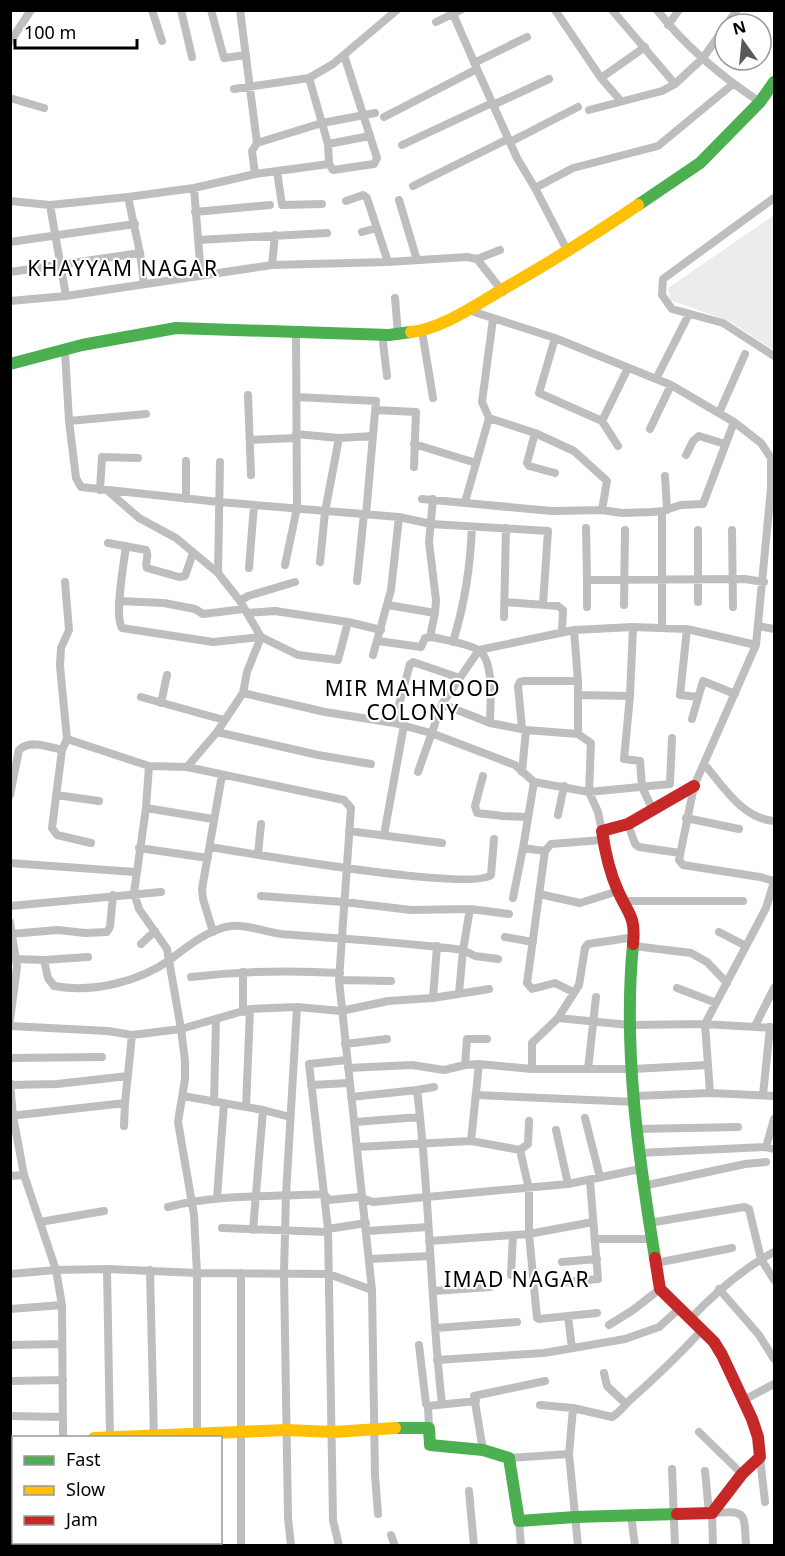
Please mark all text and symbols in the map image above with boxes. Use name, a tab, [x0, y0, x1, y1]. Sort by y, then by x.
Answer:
scale bar	[15, 12, 136, 50]
north arrow	[713, 12, 773, 72]
text: N	[730, 15, 748, 40]
text: 100 m	[24, 20, 76, 44]
district label: KHAYYAM NAGAR	[27, 254, 219, 282]
district label: MIR MAHMOOD COLONY	[325, 674, 501, 726]
district label: IMAD NAGAR	[444, 1265, 590, 1293]
legend	[12, 1436, 222, 1544]
text: Fast	[66, 1447, 101, 1471]
text: Slow	[66, 1477, 105, 1501]
text: Jam	[64, 1507, 98, 1531]

